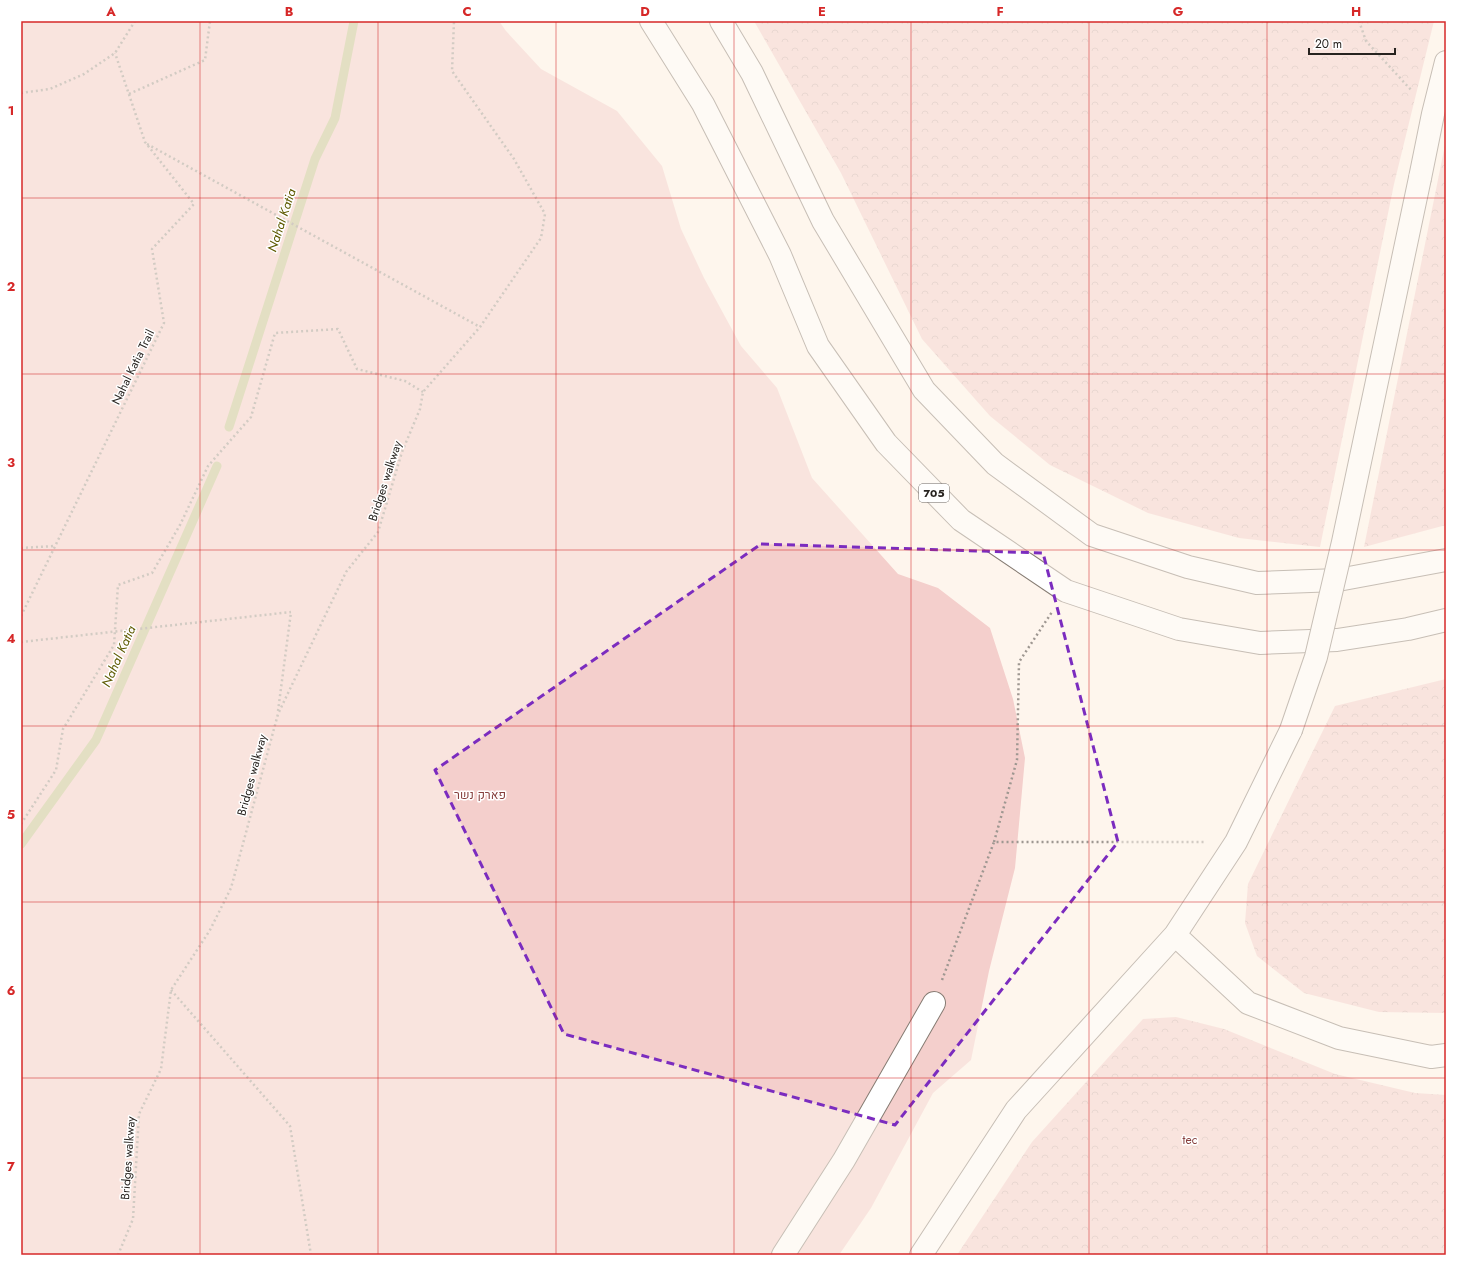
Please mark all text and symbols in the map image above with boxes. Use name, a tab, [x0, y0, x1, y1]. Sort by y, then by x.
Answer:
text: A	[105, 2, 116, 21]
text: B	[285, 2, 294, 21]
text: C	[462, 2, 472, 21]
text: D	[640, 2, 650, 21]
text: E	[818, 2, 826, 21]
text: F	[996, 2, 1004, 21]
text: G	[1173, 2, 1184, 21]
text: H	[1351, 2, 1361, 21]
scale bar	[1309, 30, 1395, 56]
text: 20 m	[1315, 35, 1342, 53]
text: 1	[8, 101, 14, 120]
water label: Nahal Katia	[262, 186, 301, 254]
text: 2	[7, 277, 15, 296]
street label: Nahal Katia Trail	[107, 326, 159, 408]
street label: Bridges walkway	[364, 438, 407, 524]
text: 3	[7, 453, 15, 472]
road number: 705	[919, 484, 949, 502]
water label: Nahal Katia	[96, 622, 140, 690]
text: 4	[6, 629, 16, 648]
street label: Bridges walkway	[232, 732, 272, 818]
park label: פארק נשר	[454, 786, 506, 804]
text: 5	[7, 805, 15, 824]
text: 6	[7, 981, 16, 1000]
street label: Bridges walkway	[116, 1115, 140, 1200]
park label: tec	[1183, 1131, 1198, 1149]
text: 7	[7, 1157, 15, 1176]

